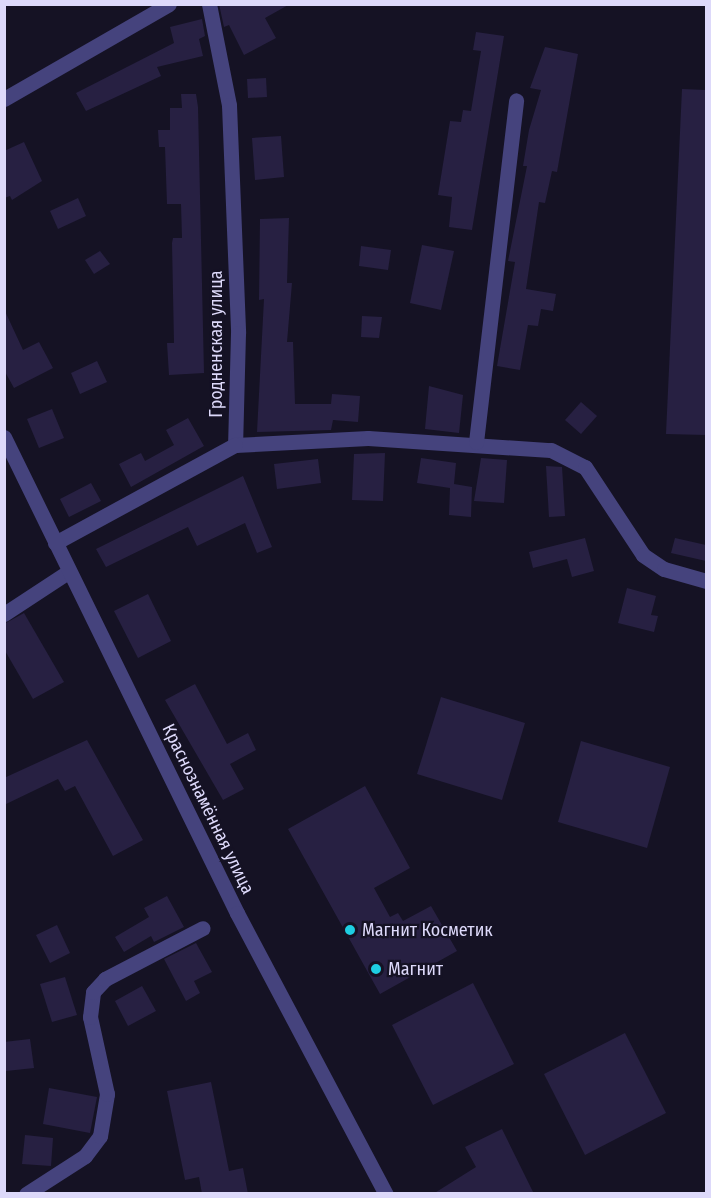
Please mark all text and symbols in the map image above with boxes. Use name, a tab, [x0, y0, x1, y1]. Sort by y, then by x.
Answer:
street label: Гродненская улица	[205, 270, 227, 418]
street label: Краснознамённая улица	[157, 720, 259, 898]
place label: Магнит Косметик	[362, 919, 493, 941]
marker: Магнит Косметик	[343, 923, 357, 937]
place label: Магнит	[388, 958, 443, 980]
marker: Магнит	[369, 962, 383, 976]

